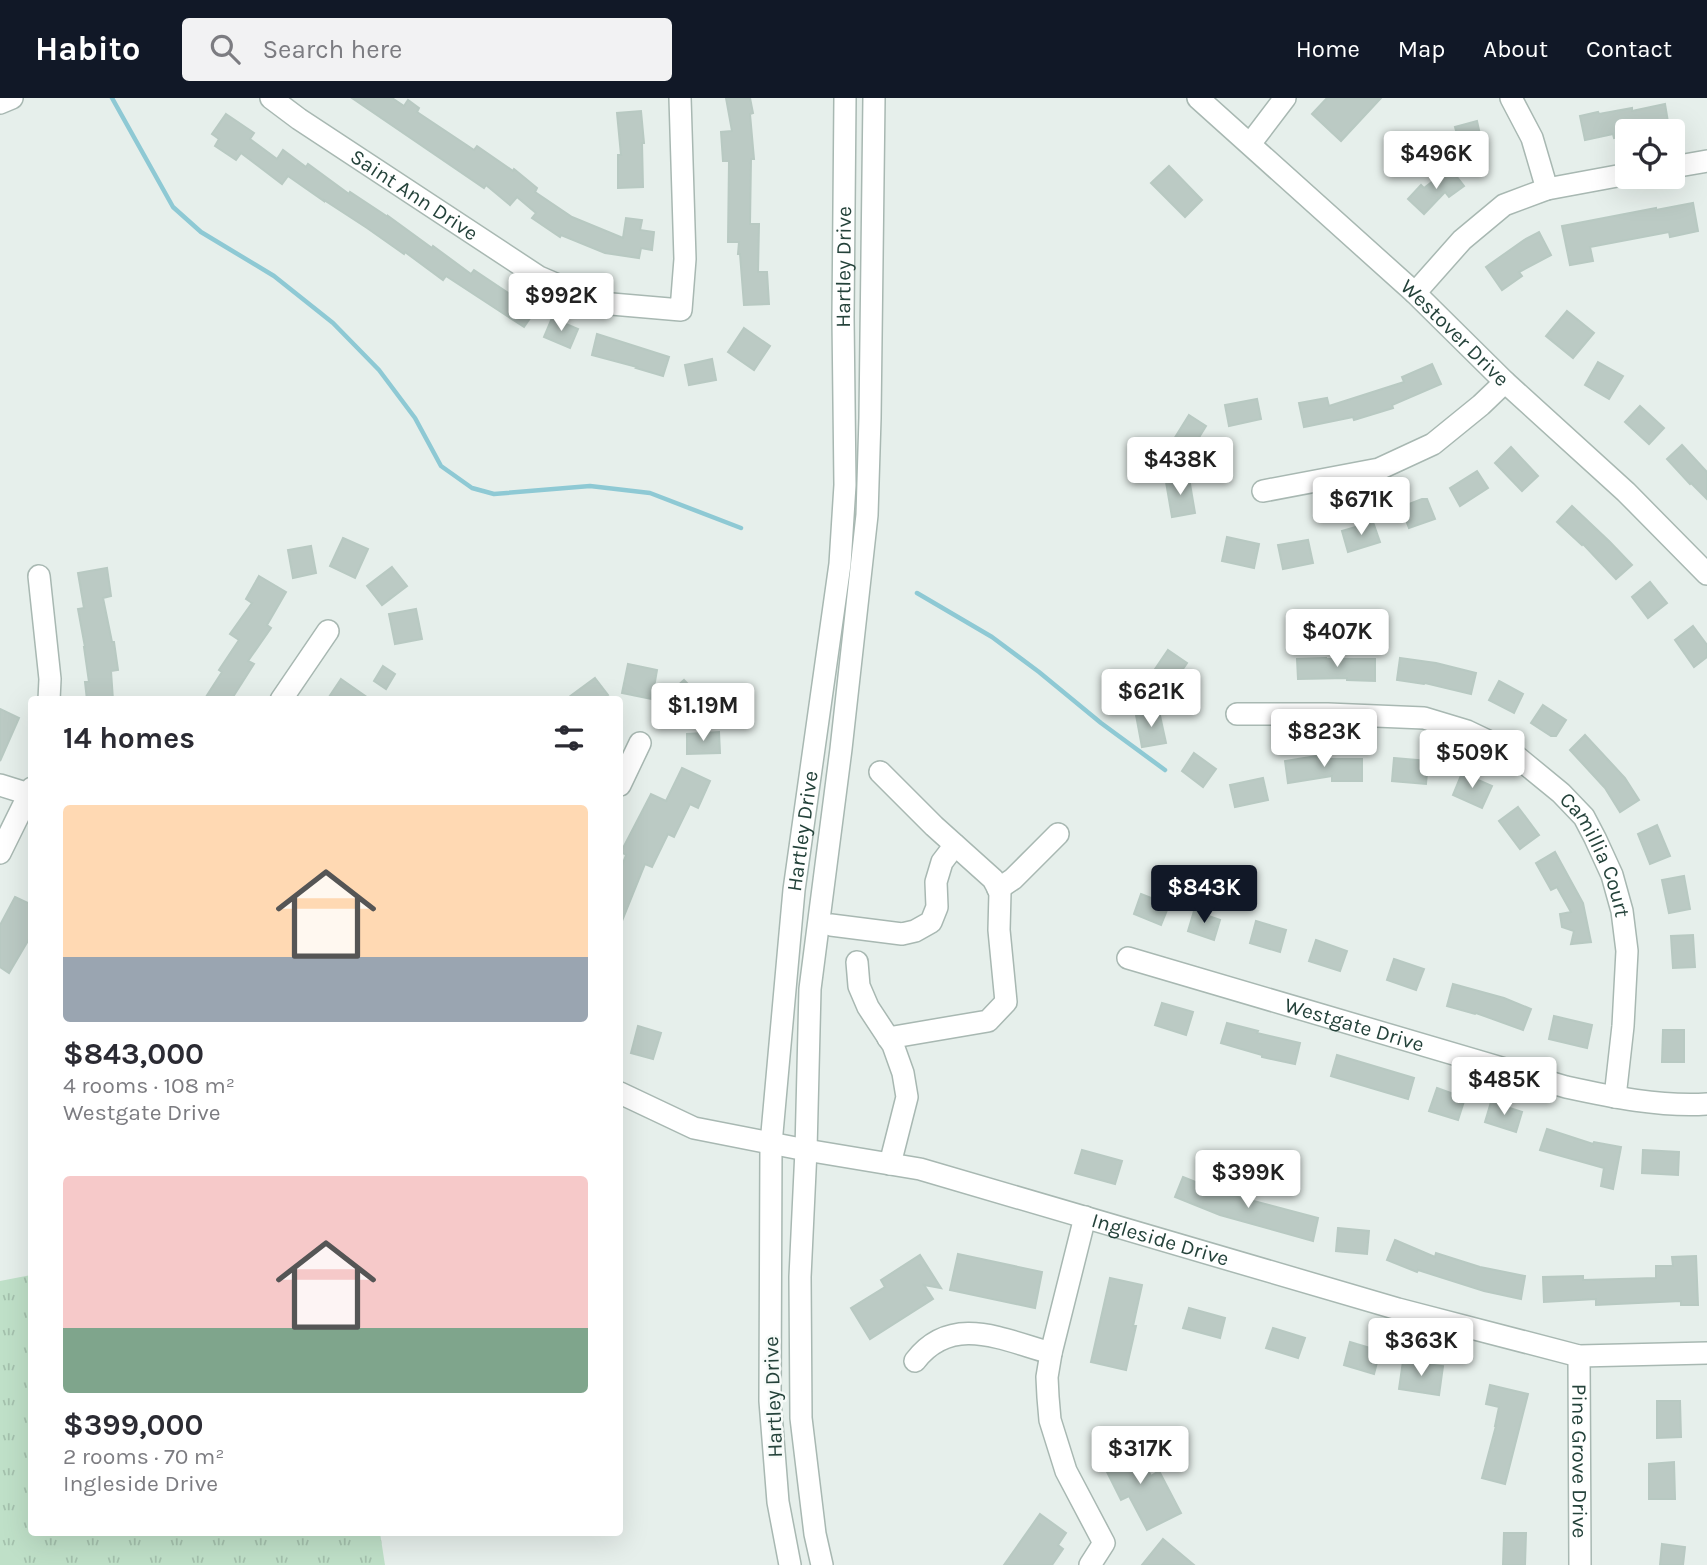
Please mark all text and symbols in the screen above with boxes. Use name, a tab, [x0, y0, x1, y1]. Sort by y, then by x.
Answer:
search box	[182, 18, 672, 81]
text: Habito	[35, 30, 140, 68]
icon: search	[206, 30, 244, 68]
text: Search here	[262, 34, 402, 65]
text: Home	[1296, 35, 1360, 63]
text: Map	[1398, 35, 1445, 63]
text: About	[1483, 35, 1548, 63]
text: Contact	[1586, 35, 1672, 63]
map controls	[1615, 119, 1685, 189]
button: locate	[1615, 119, 1685, 189]
pin: $496K	[1387, 132, 1485, 191]
text: $496K	[1400, 140, 1472, 167]
street label: Saint Ann Drive	[346, 144, 483, 246]
street label: Hartley Drive	[831, 206, 856, 328]
pin: $992K	[512, 274, 610, 333]
street label: Westover Drive	[1396, 274, 1514, 391]
text: $992K	[525, 282, 597, 309]
pin: $438K	[1131, 438, 1229, 497]
text: $438K	[1143, 446, 1217, 473]
pin: $671K	[1312, 478, 1410, 537]
text: $671K	[1329, 486, 1393, 513]
pin: $407K	[1288, 610, 1386, 669]
text: $407K	[1302, 618, 1372, 645]
pin: $621K	[1102, 670, 1200, 729]
text: $621K	[1118, 678, 1184, 705]
pin: $1.19M	[646, 684, 760, 743]
text: $1.19M	[667, 692, 739, 719]
pin: $823K	[1275, 710, 1373, 769]
text: $823K	[1287, 718, 1361, 745]
icon: filters	[550, 719, 588, 757]
text: 14 homes	[63, 720, 195, 756]
pin: $509K	[1423, 730, 1521, 790]
text: $509K	[1436, 739, 1508, 766]
street label: Hartley Drive	[782, 769, 823, 893]
street label: Camillia Court	[1555, 787, 1635, 919]
icon: home	[263, 851, 389, 977]
pin: $843K	[1155, 866, 1253, 925]
text: $843K	[1167, 874, 1241, 901]
street label: Westgate Drive	[1282, 993, 1427, 1057]
text: $843,000	[63, 1036, 204, 1072]
pin: $485K	[1455, 1058, 1553, 1117]
text: $485K	[1468, 1066, 1540, 1093]
text: 4 rooms · 108 m²	[63, 1072, 235, 1099]
text: Westgate Drive	[63, 1099, 221, 1126]
pin: $399K	[1199, 1150, 1297, 1210]
text: $399K	[1211, 1159, 1285, 1186]
street label: Ingleside Drive	[1089, 1208, 1232, 1271]
icon: home	[263, 1222, 389, 1348]
pin: $363K	[1372, 1318, 1470, 1378]
text: $363K	[1384, 1327, 1458, 1354]
street label: Hartley Drive	[759, 1336, 787, 1458]
street label: Pine Grove Drive	[1567, 1384, 1592, 1538]
text: $399,000	[63, 1407, 203, 1443]
pin: $317K	[1091, 1426, 1189, 1486]
text: $317K	[1108, 1435, 1172, 1462]
text: 2 rooms · 70 m²	[63, 1443, 225, 1470]
text: Ingleside Drive	[63, 1470, 218, 1497]

